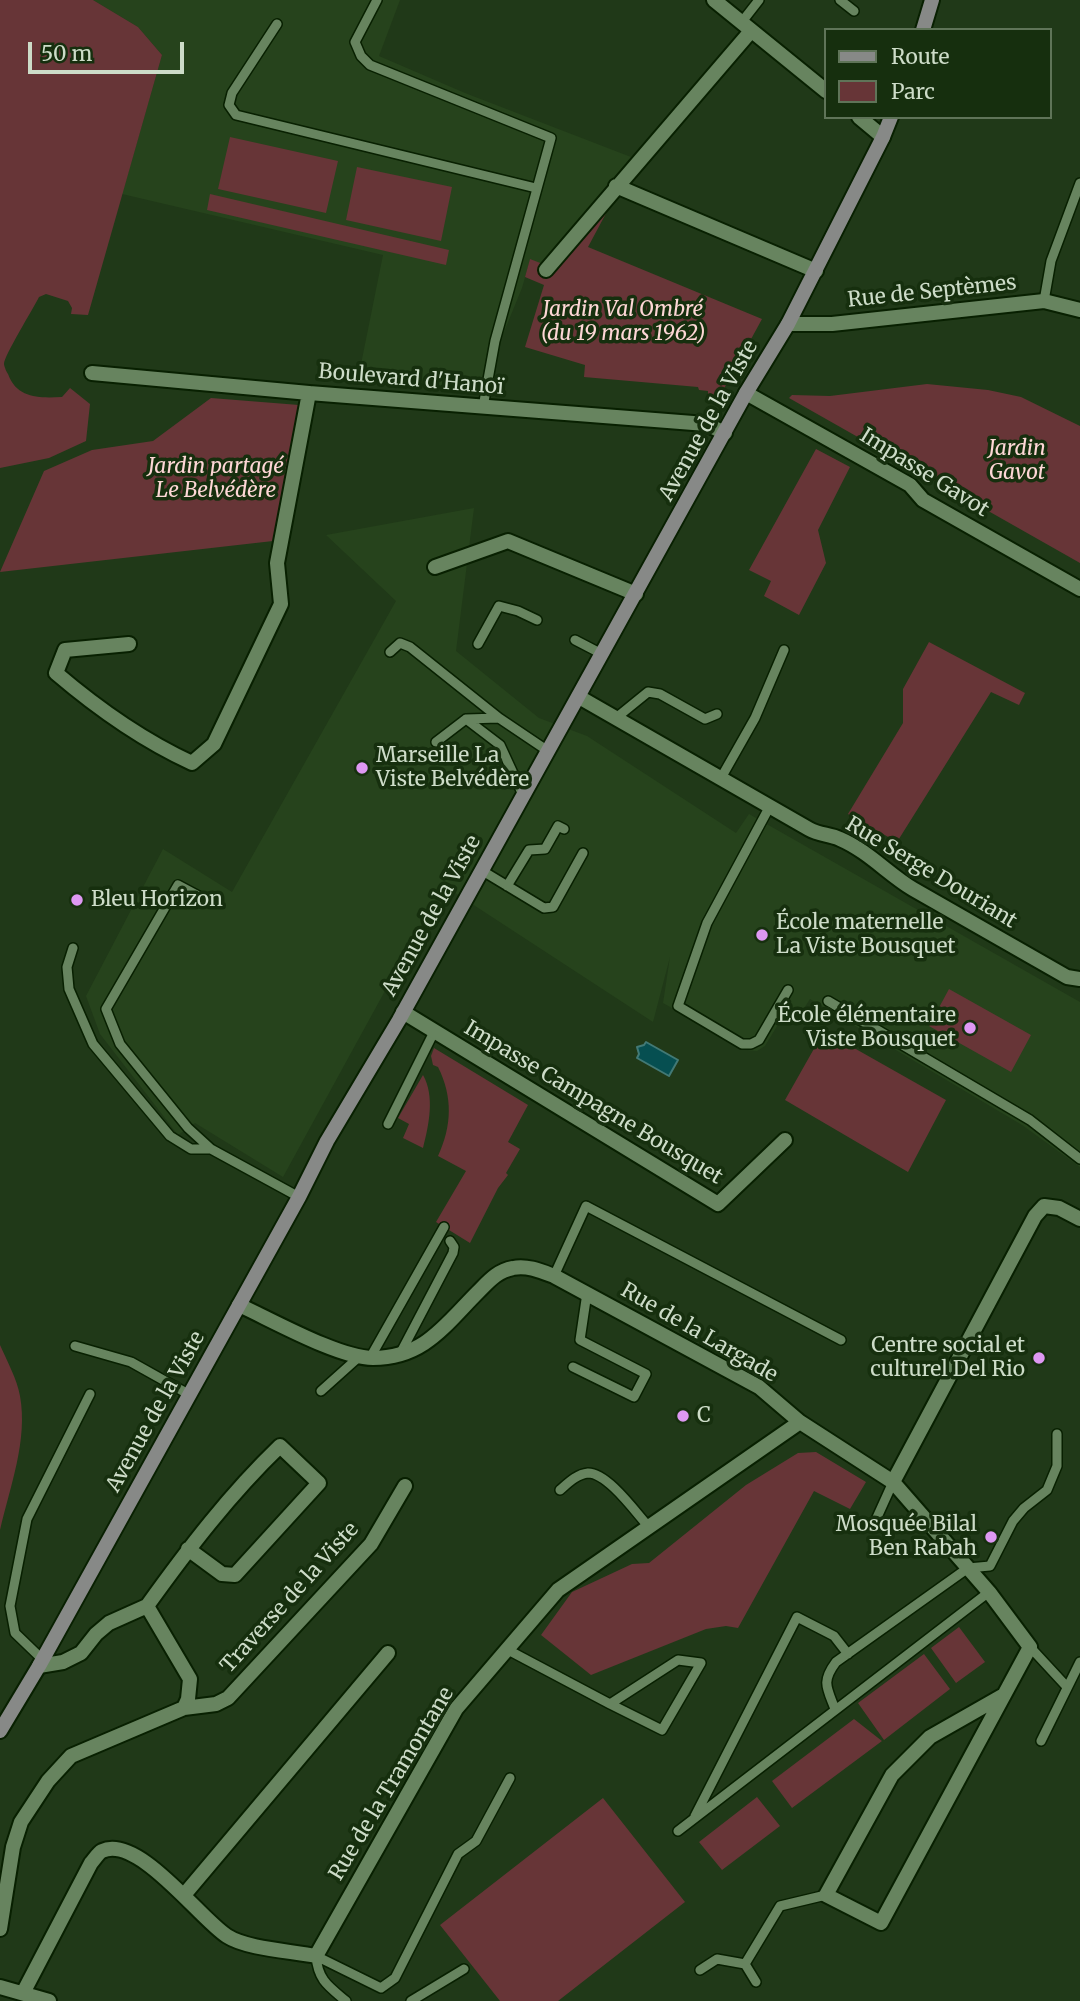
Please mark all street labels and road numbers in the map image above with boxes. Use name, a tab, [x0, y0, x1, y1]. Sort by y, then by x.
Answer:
street label: Rue de Septèmes	[846, 271, 1018, 313]
street label: Avenue de la Viste	[654, 336, 764, 506]
street label: Boulevard d'Hanoï	[317, 359, 505, 401]
street label: Impasse Gavot	[855, 423, 993, 523]
street label: Rue Serge Douriant	[841, 812, 1021, 934]
street label: Avenue de la Viste	[377, 831, 487, 1001]
street label: Impasse Campagne Bousquet	[459, 1016, 727, 1190]
street label: Rue de la Largade	[616, 1278, 782, 1388]
street label: Avenue de la Viste	[101, 1327, 211, 1497]
street label: Traverse de la Viste	[216, 1517, 364, 1679]
street label: Rue de la Tramontane	[324, 1683, 460, 1885]

